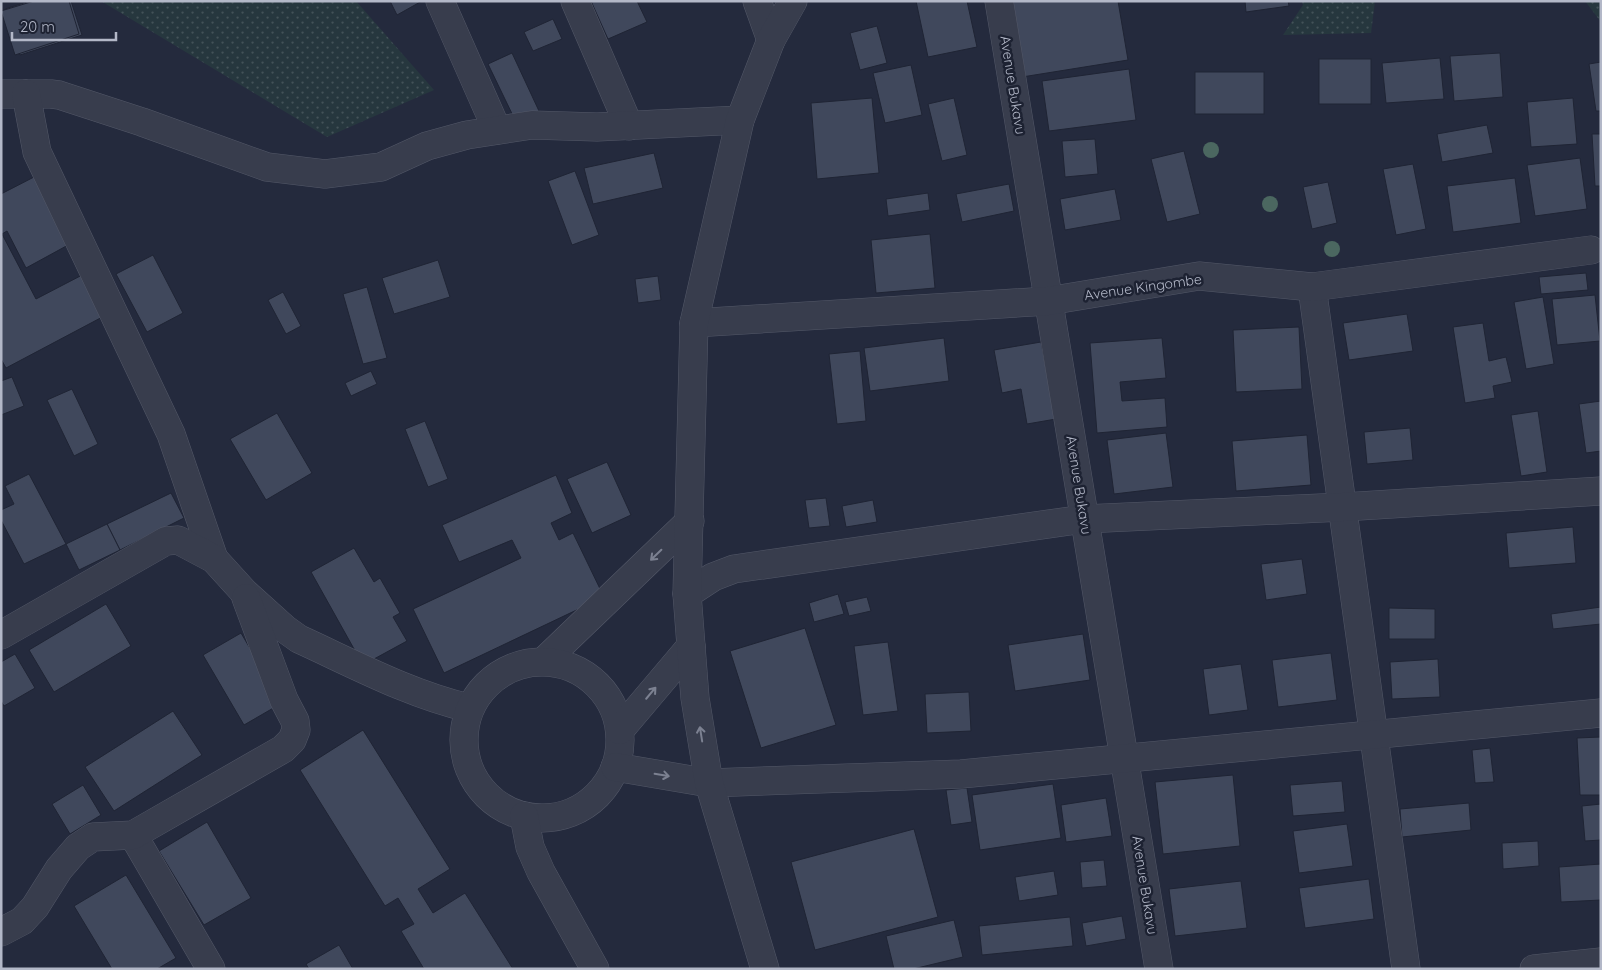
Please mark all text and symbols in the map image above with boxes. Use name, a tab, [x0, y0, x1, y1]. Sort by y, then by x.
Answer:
scale bar	[12, 10, 116, 42]
text: 20 m	[20, 17, 55, 36]
street label: Avenue Bukavu	[996, 34, 1030, 136]
street label: Avenue Kingombe	[1083, 270, 1203, 304]
street label: Avenue Bukavu	[1062, 434, 1096, 536]
one-way arrow	[649, 549, 662, 561]
one-way arrow	[645, 687, 657, 700]
one-way arrow	[695, 727, 705, 743]
one-way arrow	[654, 770, 670, 780]
street label: Avenue Bukavu	[1128, 834, 1162, 936]

